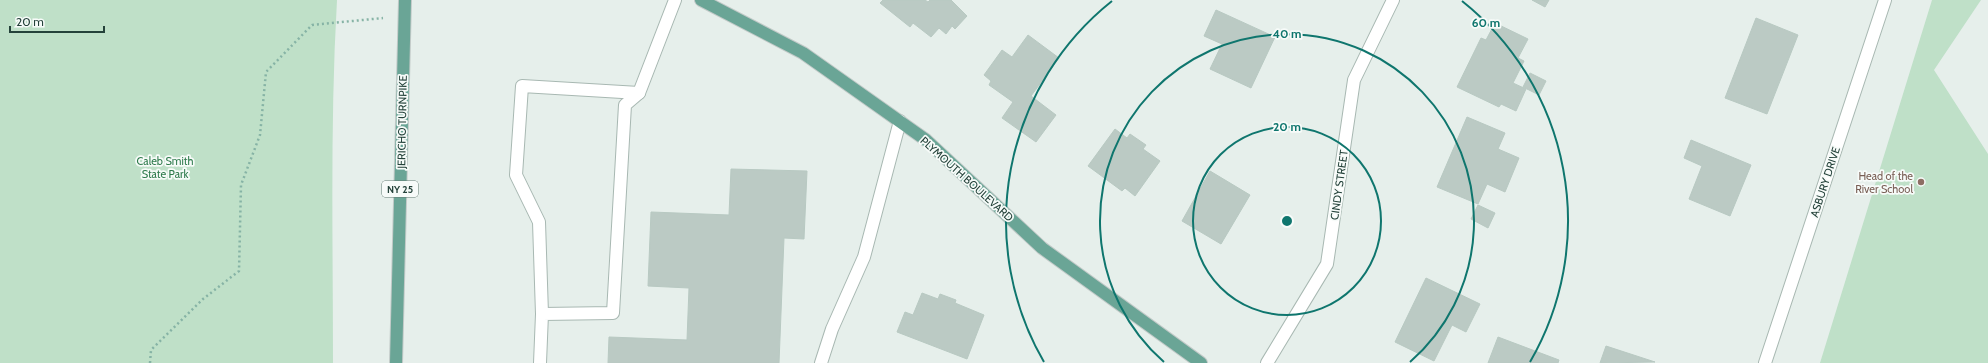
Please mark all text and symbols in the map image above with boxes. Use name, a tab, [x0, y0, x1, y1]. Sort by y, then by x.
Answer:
scale bar	[10, 8, 104, 34]
text: 20 m	[16, 14, 44, 29]
text: 60 m	[1472, 15, 1500, 30]
text: 40 m	[1272, 26, 1302, 41]
street label: JERICHO TURNPIKE	[394, 75, 410, 170]
text: 20 m	[1273, 119, 1301, 134]
street label: PLYMOUTH BOULEVARD	[918, 134, 1016, 224]
street label: ASBURY DRIVE	[1807, 145, 1843, 219]
street label: CINDY STREET	[1327, 149, 1351, 221]
park label: Caleb Smith State Park	[137, 154, 193, 181]
place label: Head of the River School	[1855, 169, 1913, 196]
marker: Head of the River School	[1916, 177, 1926, 187]
road number: NY 25	[382, 181, 418, 197]
centre of rings	[1280, 214, 1294, 228]

